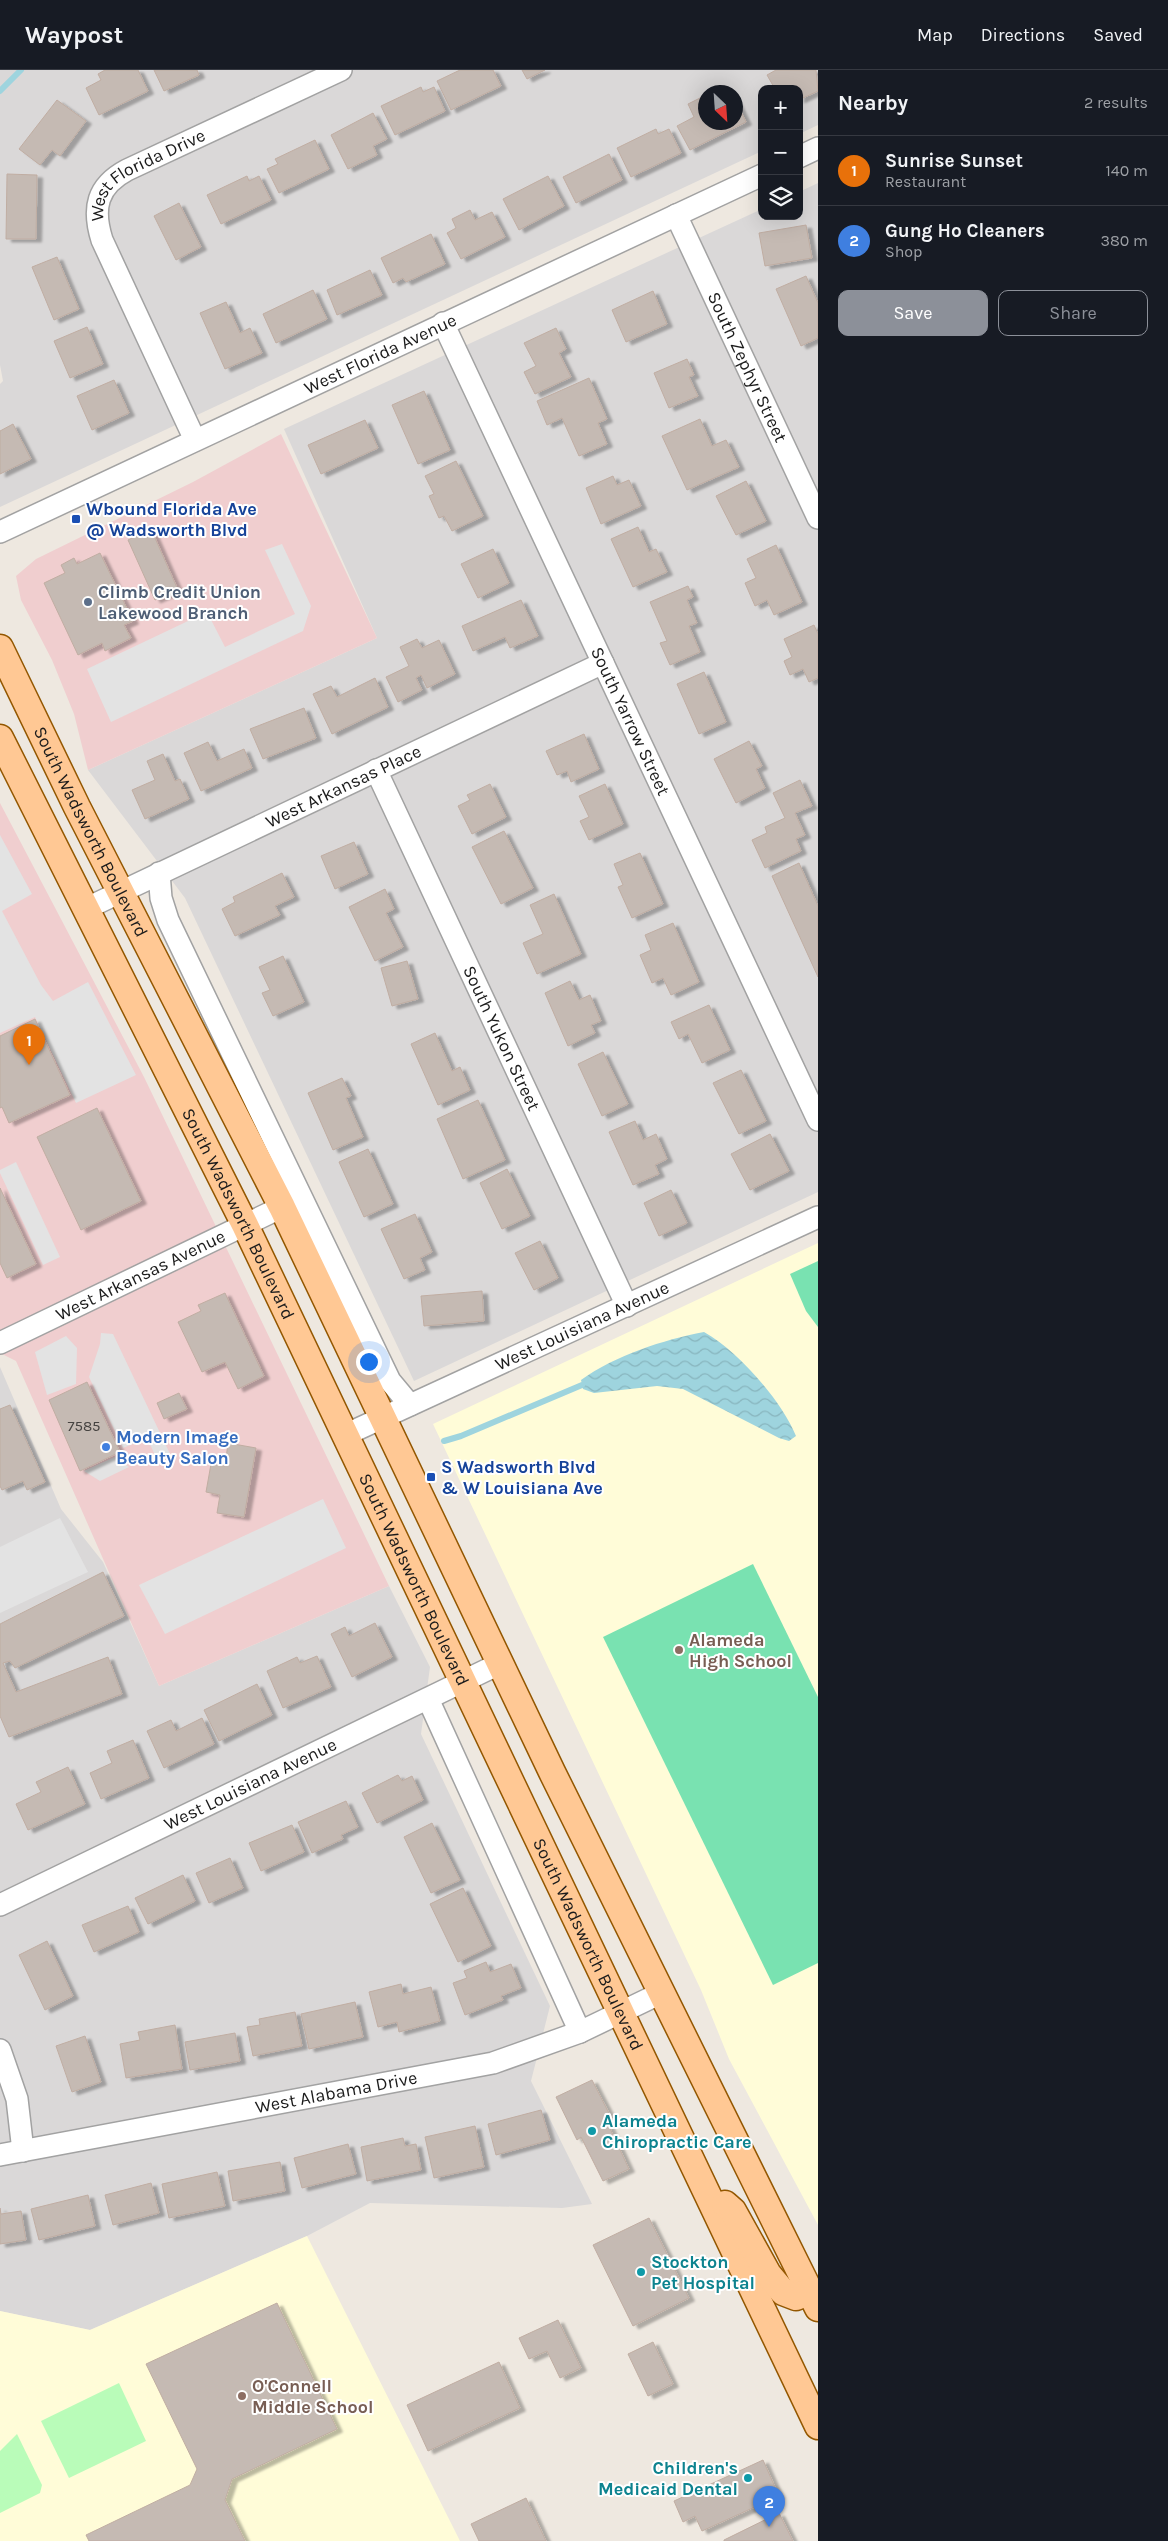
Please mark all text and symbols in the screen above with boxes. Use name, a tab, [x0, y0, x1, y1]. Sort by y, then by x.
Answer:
text: Waypost	[25, 21, 123, 49]
text: Map	[917, 24, 953, 46]
text: Directions	[981, 24, 1065, 46]
text: Saved	[1093, 24, 1143, 46]
north arrow	[698, 85, 743, 130]
map controls	[758, 85, 803, 220]
button: +	[758, 85, 803, 130]
text: Nearby	[838, 91, 908, 115]
text: 2 results	[1084, 93, 1148, 112]
street label: West Florida Drive	[86, 124, 209, 221]
button: −	[758, 130, 803, 175]
text: Sunrise Sunset	[885, 150, 1023, 172]
text: 1	[851, 161, 857, 180]
text: 140 m	[1106, 161, 1148, 180]
text: Restaurant	[885, 172, 966, 191]
button: layers	[758, 175, 803, 220]
text: Gung Ho Cleaners	[885, 220, 1045, 242]
text: 2	[849, 231, 859, 250]
text: 380 m	[1100, 231, 1148, 250]
text: Shop	[885, 242, 922, 261]
street label: South Zephyr Street	[703, 288, 792, 446]
button: Save	[838, 290, 988, 336]
button: Share	[998, 290, 1148, 336]
street label: West Florida Avenue	[301, 309, 460, 399]
place label: Wbound Florida Ave @ Wadsworth Blvd	[86, 498, 257, 541]
marker: Wbound Florida Ave @ Wadsworth Blvd	[70, 513, 82, 525]
place label: Climb Credit Union Lakewood Branch	[98, 581, 261, 624]
marker: Climb Credit Union Lakewood Branch	[82, 596, 94, 608]
street label: South Yarrow Street	[586, 643, 675, 799]
street label: South Wadsworth Boulevard	[29, 723, 153, 941]
street label: West Arkansas Place	[262, 740, 425, 833]
street label: South Yukon Street	[458, 962, 545, 1114]
pin: 1	[13, 1024, 45, 1065]
street label: South Wadsworth Boulevard	[177, 1104, 299, 1323]
street label: West Arkansas Avenue	[52, 1225, 229, 1325]
street label: West Louisiana Avenue	[492, 1276, 672, 1375]
your location	[356, 1349, 382, 1375]
house number: 7585	[67, 1417, 101, 1435]
place label: Modern Image Beauty Salon	[116, 1426, 238, 1469]
marker: Modern Image Beauty Salon	[100, 1441, 112, 1453]
place label: S Wadsworth Blvd & W Louisiana Ave	[441, 1456, 603, 1499]
street label: South Wadsworth Boulevard	[354, 1470, 474, 1689]
marker: S Wadsworth Blvd & W Louisiana Ave	[425, 1471, 437, 1483]
place label: Alameda High School	[689, 1629, 792, 1672]
marker: Alameda High School	[673, 1644, 685, 1656]
street label: West Louisiana Avenue	[160, 1733, 340, 1835]
street label: South Wadsworth Boulevard	[528, 1834, 648, 2054]
street label: West Alabama Drive	[253, 2066, 419, 2118]
place label: Alameda Chiropractic Care	[602, 2110, 752, 2153]
marker: Alameda Chiropractic Care	[586, 2125, 598, 2137]
place label: Stockton Pet Hospital	[651, 2251, 755, 2294]
marker: Stockton Pet Hospital	[635, 2266, 647, 2278]
place label: O'Connell Middle School	[252, 2375, 373, 2418]
marker: O'Connell Middle School	[236, 2390, 248, 2402]
place label: Children's Medicaid Dental	[598, 2457, 738, 2500]
marker: Children's Medicaid Dental	[742, 2472, 754, 2484]
pin: 2	[753, 2486, 785, 2527]

